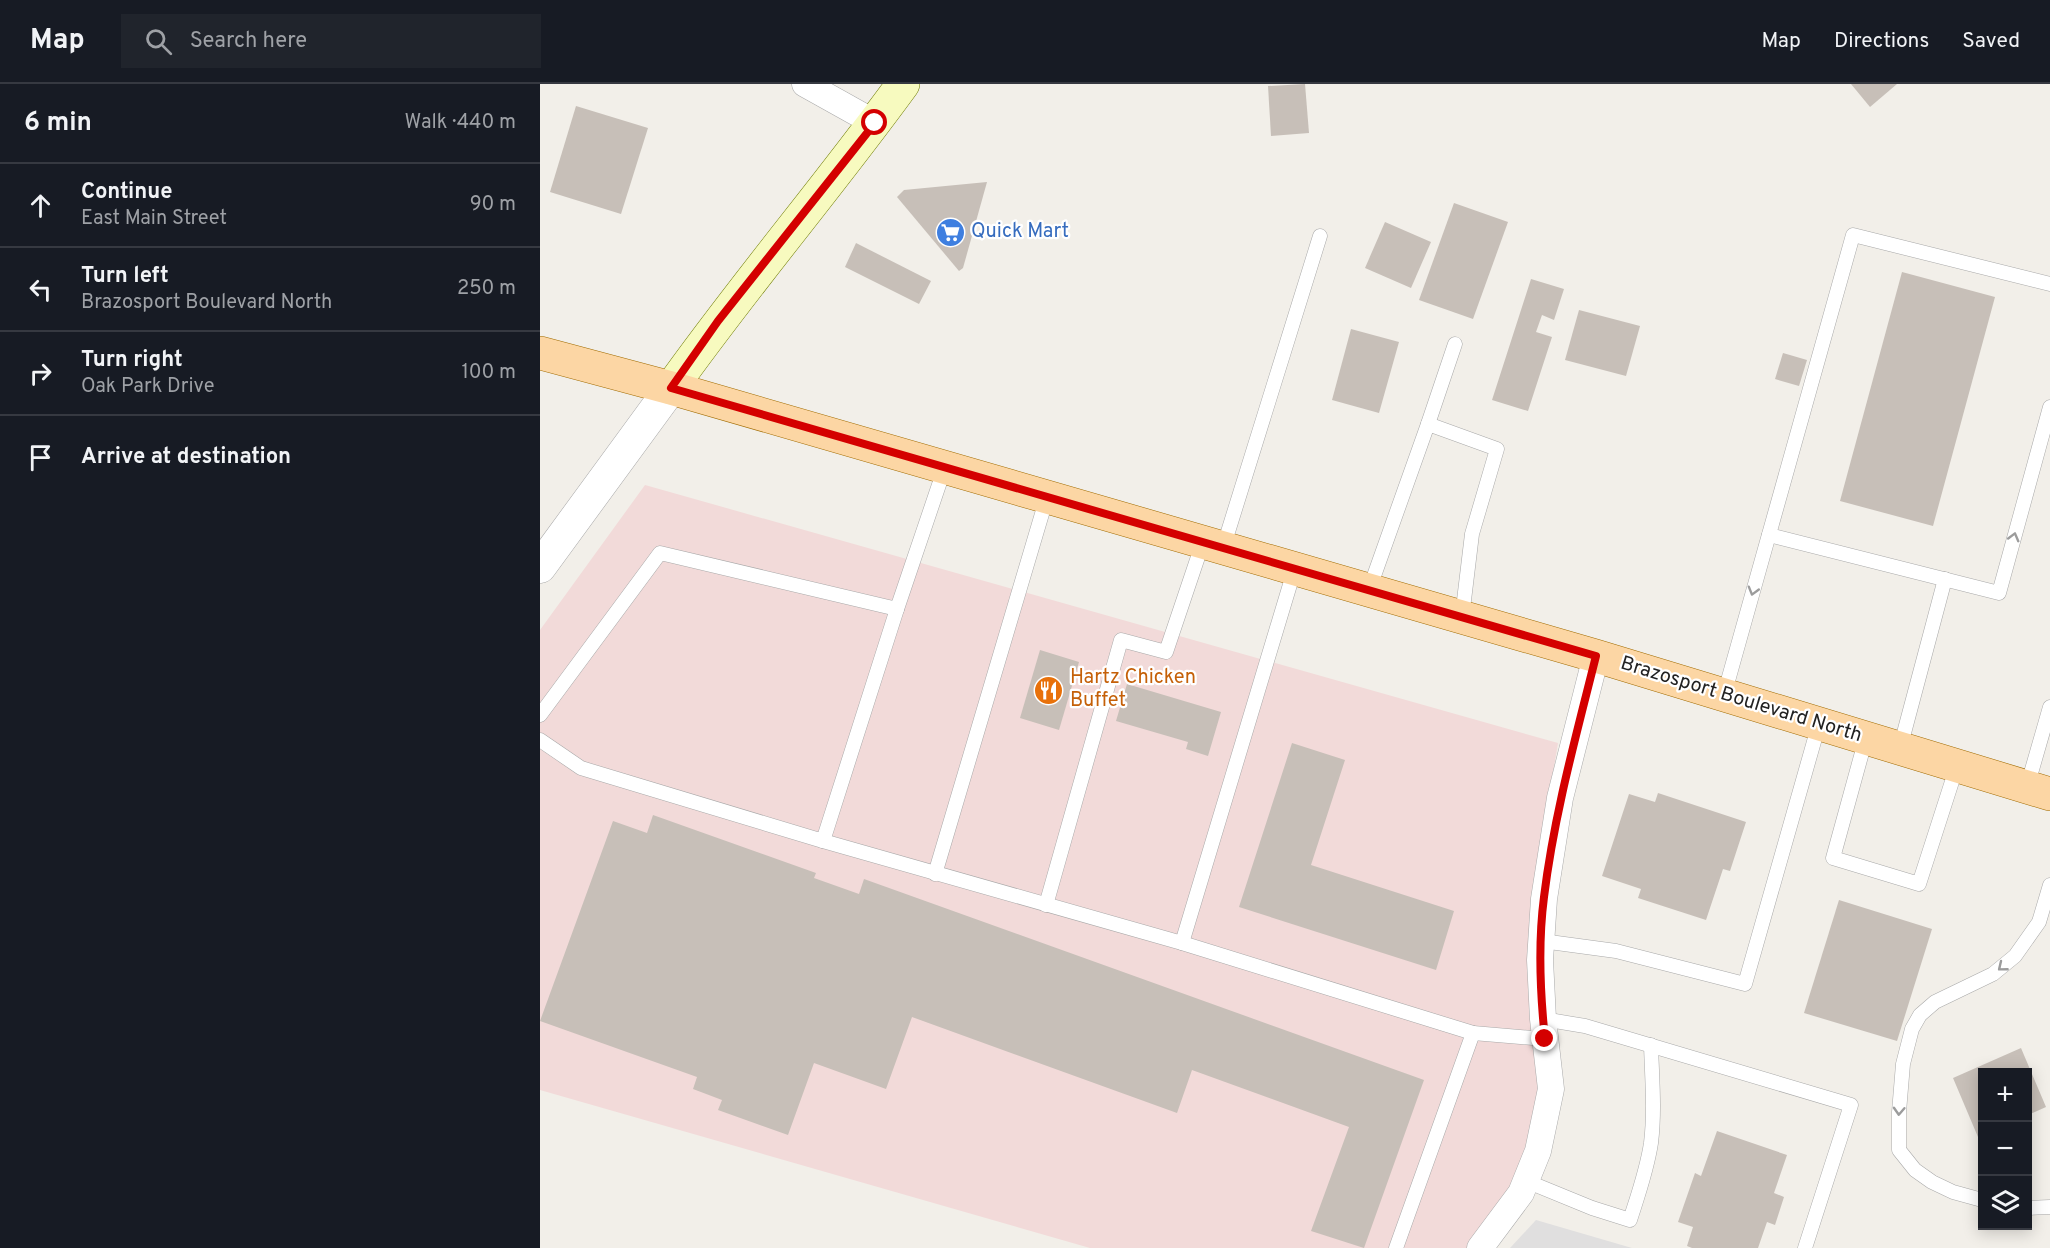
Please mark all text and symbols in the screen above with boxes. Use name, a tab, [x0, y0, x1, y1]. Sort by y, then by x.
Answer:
search box	[121, 14, 541, 68]
text: Map	[30, 23, 85, 59]
icon: search	[142, 25, 175, 58]
text: Search here	[190, 28, 307, 55]
text: Map	[1761, 28, 1801, 55]
text: Directions	[1834, 28, 1929, 55]
text: Saved	[1962, 28, 2020, 55]
text: 6 min	[24, 107, 92, 140]
route start	[861, 109, 887, 135]
text: Walk · 440 m	[405, 110, 516, 136]
text: Continue	[81, 179, 172, 206]
icon: ahead	[24, 189, 57, 222]
text: 90 m	[470, 192, 516, 218]
text: East Main Street	[81, 206, 227, 232]
supermarket icon: Quick Mart	[934, 216, 966, 248]
place label: Quick Mart	[971, 219, 1069, 245]
text: Turn left	[81, 263, 169, 290]
icon: left	[24, 273, 57, 306]
text: 250 m	[457, 276, 516, 302]
text: Brazosport Boulevard North	[81, 290, 332, 316]
text: Turn right	[81, 347, 183, 374]
icon: right	[24, 357, 57, 390]
text: 100 m	[461, 360, 516, 386]
text: Oak Park Drive	[81, 374, 214, 400]
icon: arrive	[24, 441, 57, 474]
text: Arrive at destination	[81, 444, 291, 471]
one-way arrow	[2007, 532, 2020, 542]
one-way arrow	[1748, 585, 1760, 596]
street label: Brazosport Boulevard North	[1617, 651, 1865, 749]
place label: Hartz Chicken Buffet	[1070, 665, 1196, 714]
restaurant icon: Hartz Chicken Buffet	[1033, 674, 1065, 706]
one-way arrow	[1998, 959, 2009, 970]
route end	[1531, 1025, 1557, 1051]
map controls	[1978, 1068, 2032, 1230]
button: +	[1978, 1068, 2032, 1122]
one-way arrow	[1893, 1107, 1906, 1116]
button: −	[1978, 1122, 2032, 1176]
button: layers	[1978, 1176, 2032, 1230]

